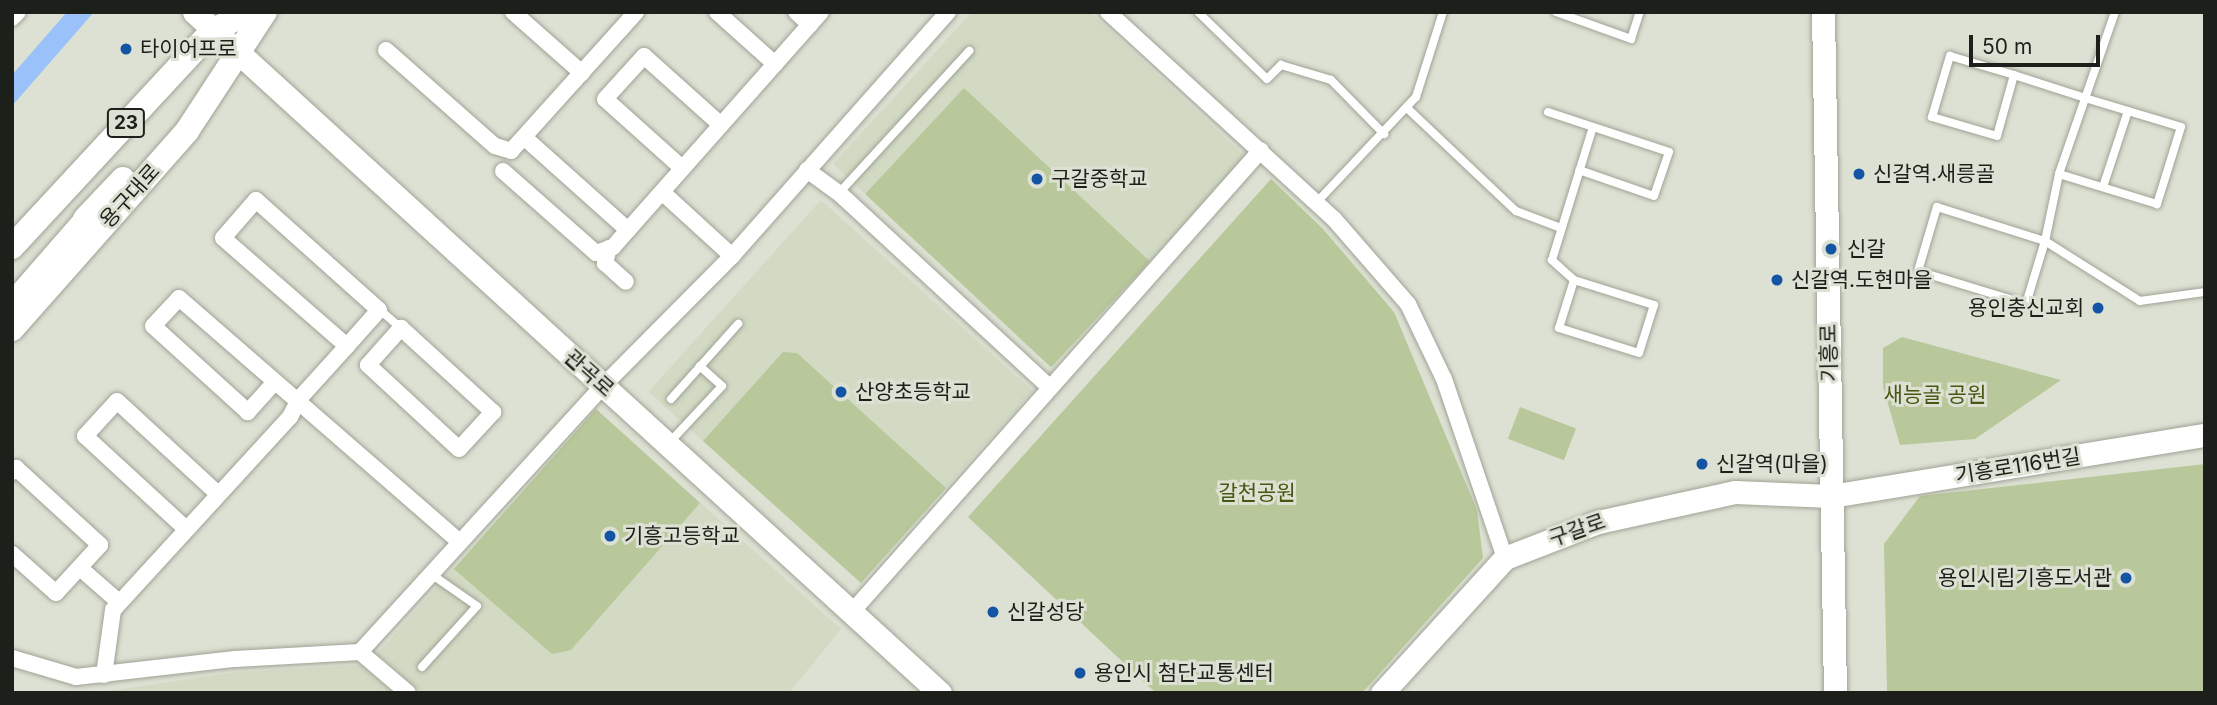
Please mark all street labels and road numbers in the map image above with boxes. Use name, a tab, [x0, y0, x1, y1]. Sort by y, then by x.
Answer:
road number: 23	[107, 108, 145, 139]
street label: 용구대로	[95, 159, 165, 233]
street label: 기흥로	[1816, 324, 1842, 382]
street label: 관곡로	[559, 344, 619, 402]
street label: 기흥로116번길	[1953, 444, 2083, 488]
street label: 구갈로	[1545, 509, 1609, 551]

